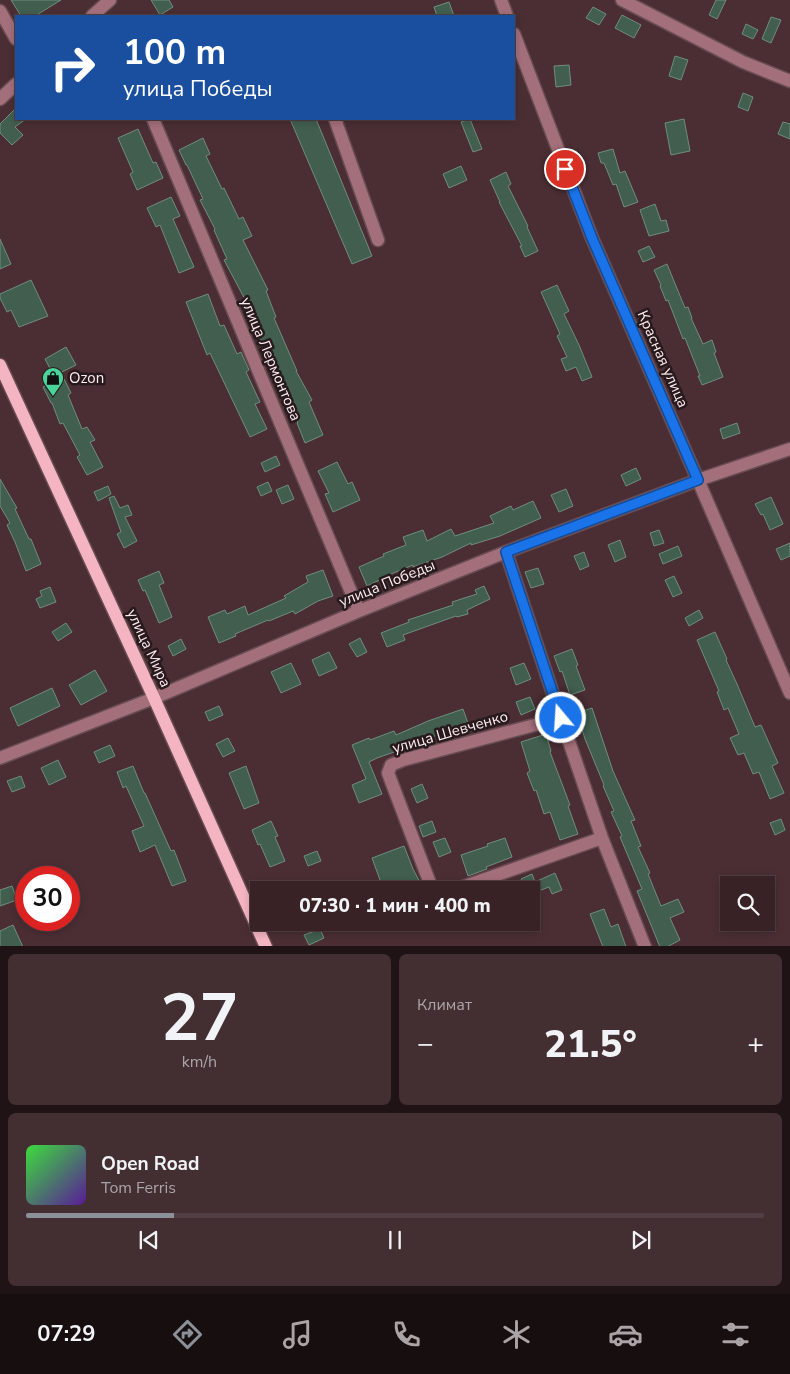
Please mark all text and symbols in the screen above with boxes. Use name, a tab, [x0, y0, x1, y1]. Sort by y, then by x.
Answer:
text: 100 m	[123, 29, 226, 76]
icon: right	[40, 35, 105, 100]
text: улица Победы	[123, 74, 273, 104]
pin	[544, 148, 586, 190]
icon: arrive	[551, 155, 579, 183]
street label: улица Лермонтова	[236, 294, 306, 424]
street label: Красная улица	[633, 307, 693, 411]
shop icon: Ozon	[41, 366, 65, 397]
place label: Ozon	[69, 368, 104, 388]
street label: улица Победы	[336, 555, 438, 611]
street label: улица Мира	[122, 606, 176, 690]
position arrow	[534, 691, 586, 743]
street label: улица Шевченко	[390, 706, 510, 758]
speed limit sign: 30	[15, 866, 80, 931]
map controls	[720, 876, 775, 931]
button: search	[720, 876, 775, 931]
text: 07:30 · 1 мин · 400 m	[299, 893, 491, 919]
text: 27	[160, 974, 239, 1063]
text: Климат	[417, 994, 472, 1016]
text: 21.5°	[544, 1019, 637, 1070]
text: −	[417, 1025, 434, 1063]
text: +	[747, 1025, 764, 1063]
text: km/h	[182, 1051, 217, 1073]
text: Open Road	[101, 1151, 199, 1177]
text: Tom Ferris	[101, 1177, 176, 1199]
icon: previous	[135, 1226, 163, 1254]
icon: pause	[381, 1226, 409, 1254]
icon: next	[627, 1226, 655, 1254]
icon: directions	[170, 1317, 205, 1352]
icon: music	[280, 1317, 315, 1352]
icon: phone	[389, 1317, 424, 1352]
icon: climate	[499, 1317, 534, 1352]
icon: car	[608, 1317, 643, 1352]
icon: filters	[718, 1317, 753, 1352]
text: 07:29	[37, 1319, 96, 1349]

